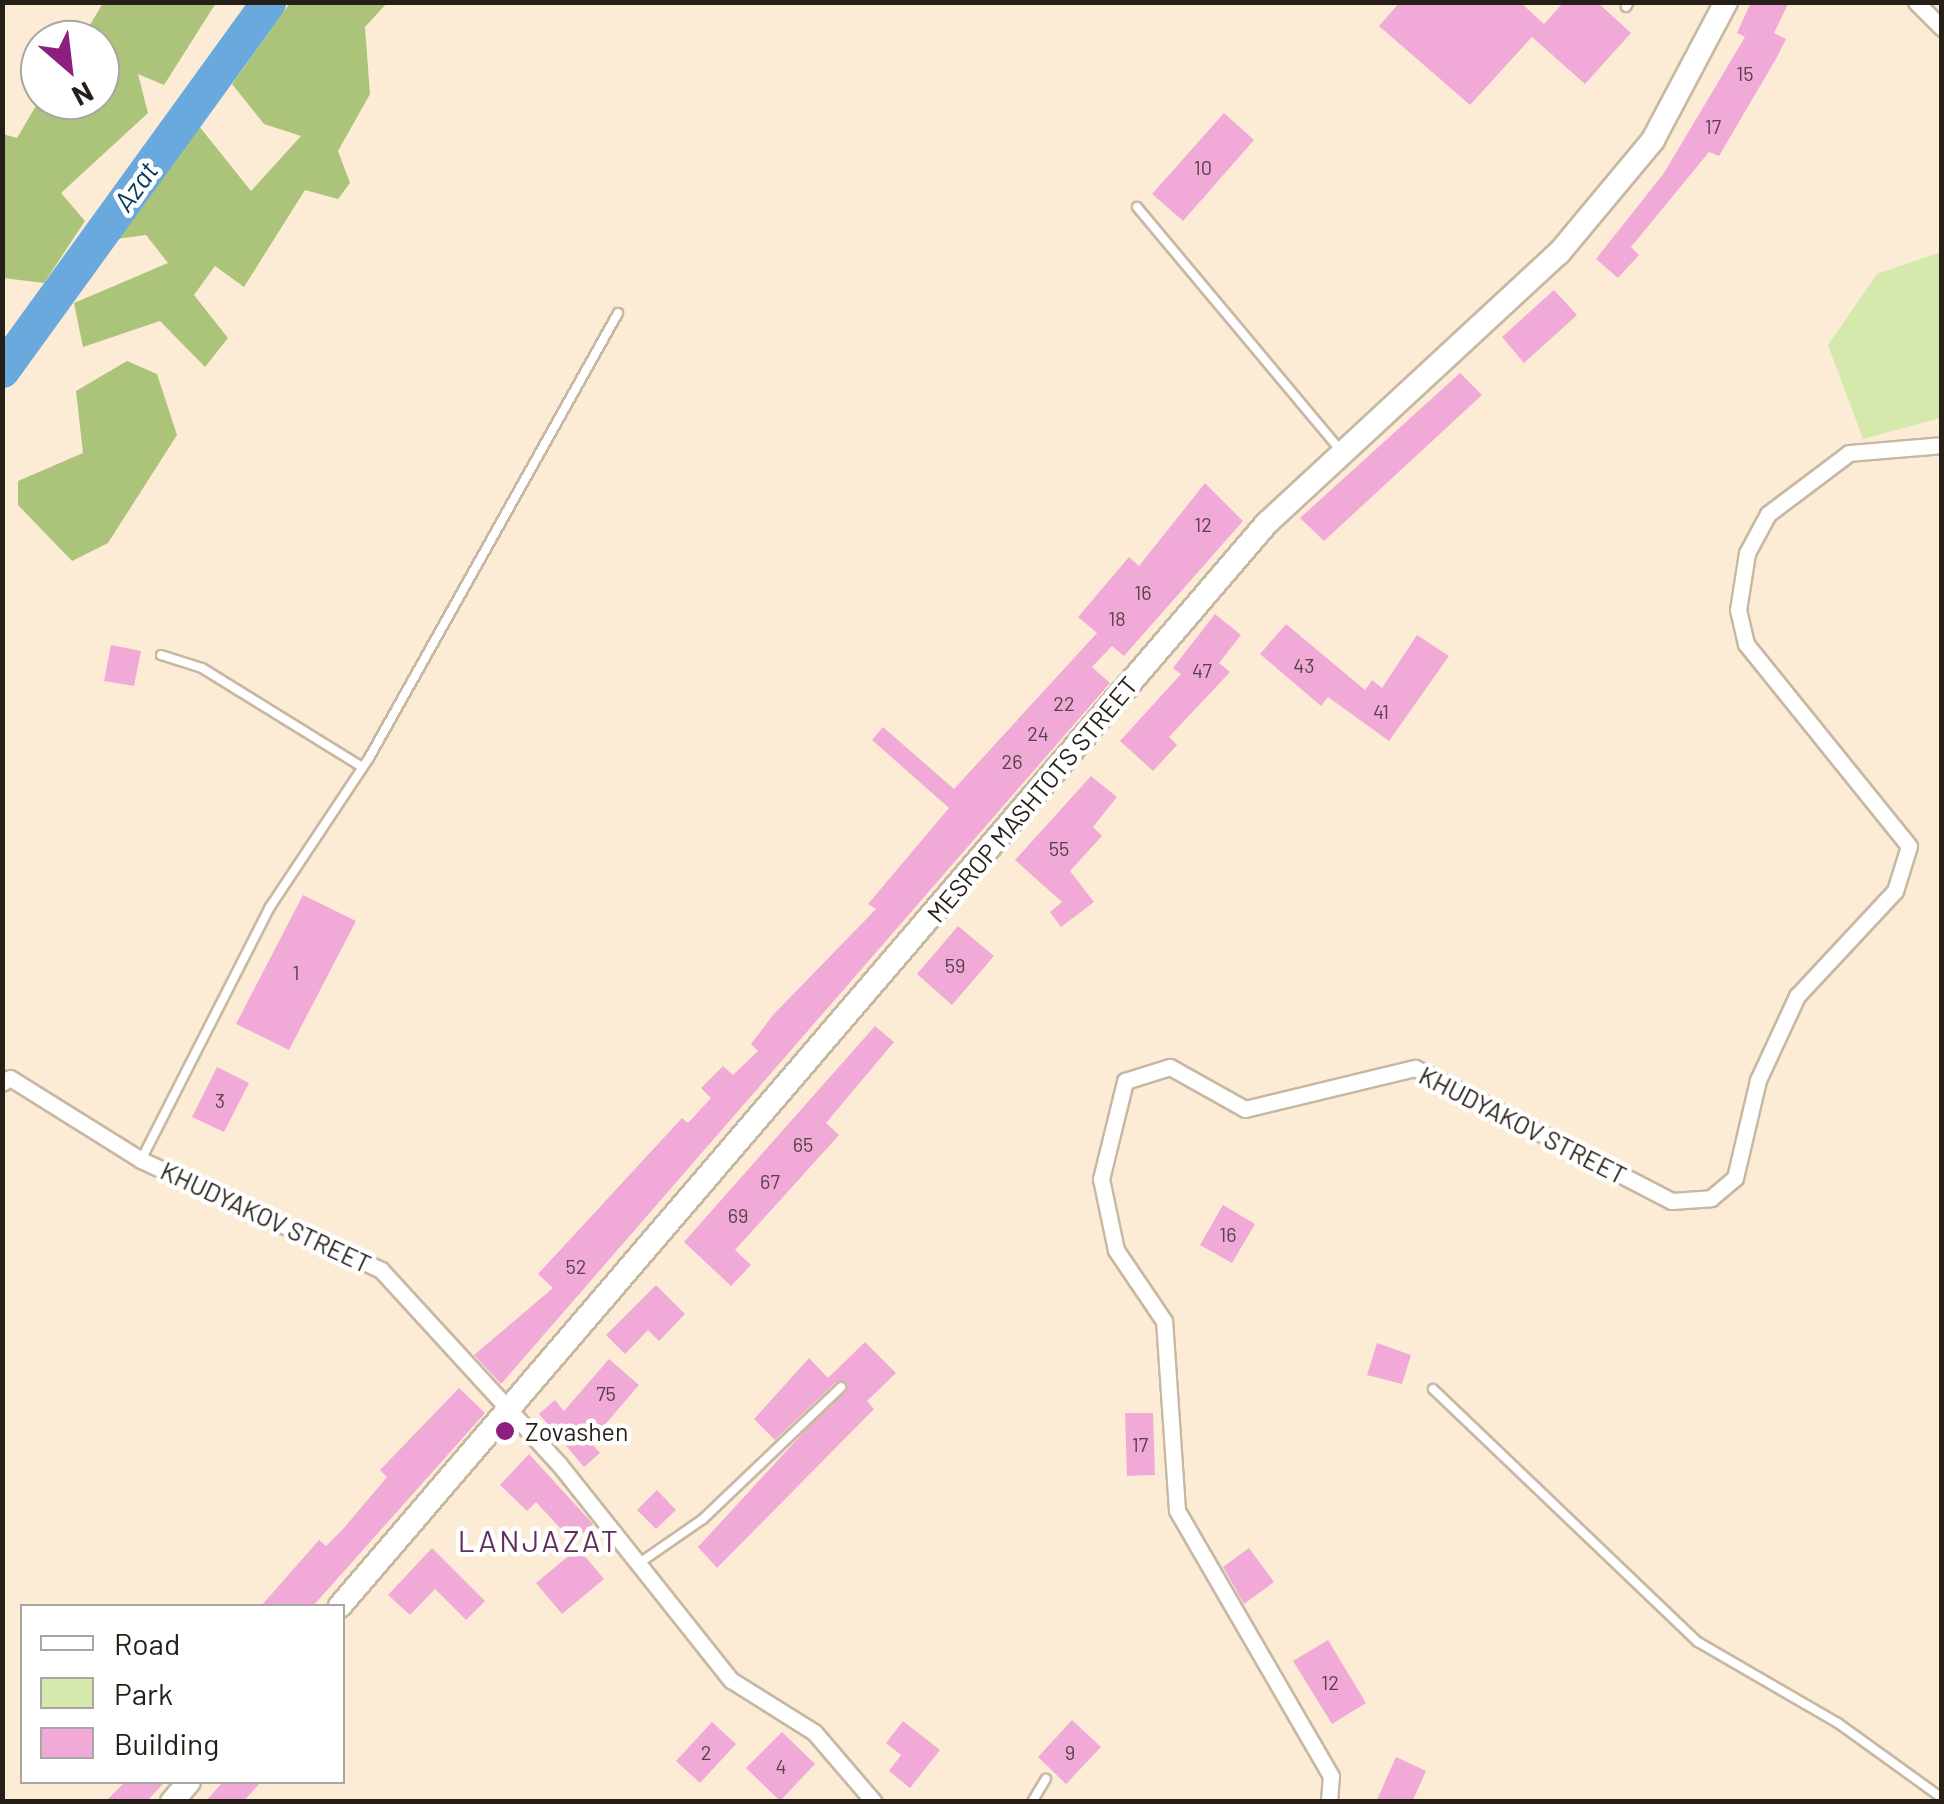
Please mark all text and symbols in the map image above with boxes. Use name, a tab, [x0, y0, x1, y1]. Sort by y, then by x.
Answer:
north arrow	[20, 20, 120, 120]
house number: 15	[1736, 61, 1754, 85]
text: N	[67, 75, 99, 114]
house number: 17	[1705, 114, 1721, 138]
water label: Azat	[106, 155, 164, 217]
house number: 10	[1194, 155, 1212, 179]
house number: 12	[1194, 512, 1212, 536]
house number: 16	[1134, 580, 1152, 604]
house number: 18	[1108, 606, 1126, 630]
house number: 43	[1293, 653, 1315, 677]
house number: 47	[1192, 658, 1212, 682]
street label: MESROP MASHTOTS STREET	[920, 670, 1144, 928]
house number: 22	[1053, 691, 1075, 715]
house number: 41	[1373, 699, 1389, 723]
house number: 24	[1027, 721, 1049, 745]
house number: 26	[1001, 749, 1023, 773]
house number: 55	[1049, 836, 1069, 860]
house number: 59	[945, 953, 965, 977]
house number: 1	[293, 960, 299, 984]
street label: KHUDYAKOV STREET	[1414, 1060, 1632, 1190]
house number: 3	[215, 1088, 225, 1112]
house number: 65	[793, 1132, 813, 1156]
street label: KHUDYAKOV STREET	[156, 1155, 376, 1279]
house number: 67	[760, 1169, 780, 1193]
house number: 69	[728, 1203, 748, 1227]
house number: 16	[1219, 1222, 1237, 1246]
house number: 52	[566, 1254, 586, 1278]
house number: 75	[596, 1381, 616, 1405]
place label: Zovashen	[525, 1416, 628, 1446]
marker: Zovashen	[494, 1420, 516, 1442]
house number: 17	[1132, 1432, 1148, 1456]
district label: LANJAZAT	[458, 1522, 620, 1558]
legend	[20, 1604, 345, 1784]
text: Road	[114, 1625, 180, 1661]
house number: 12	[1321, 1670, 1339, 1694]
text: Park	[114, 1675, 173, 1711]
text: Building	[114, 1725, 219, 1761]
house number: 2	[701, 1740, 711, 1764]
house number: 9	[1065, 1740, 1075, 1764]
house number: 4	[775, 1754, 787, 1778]

